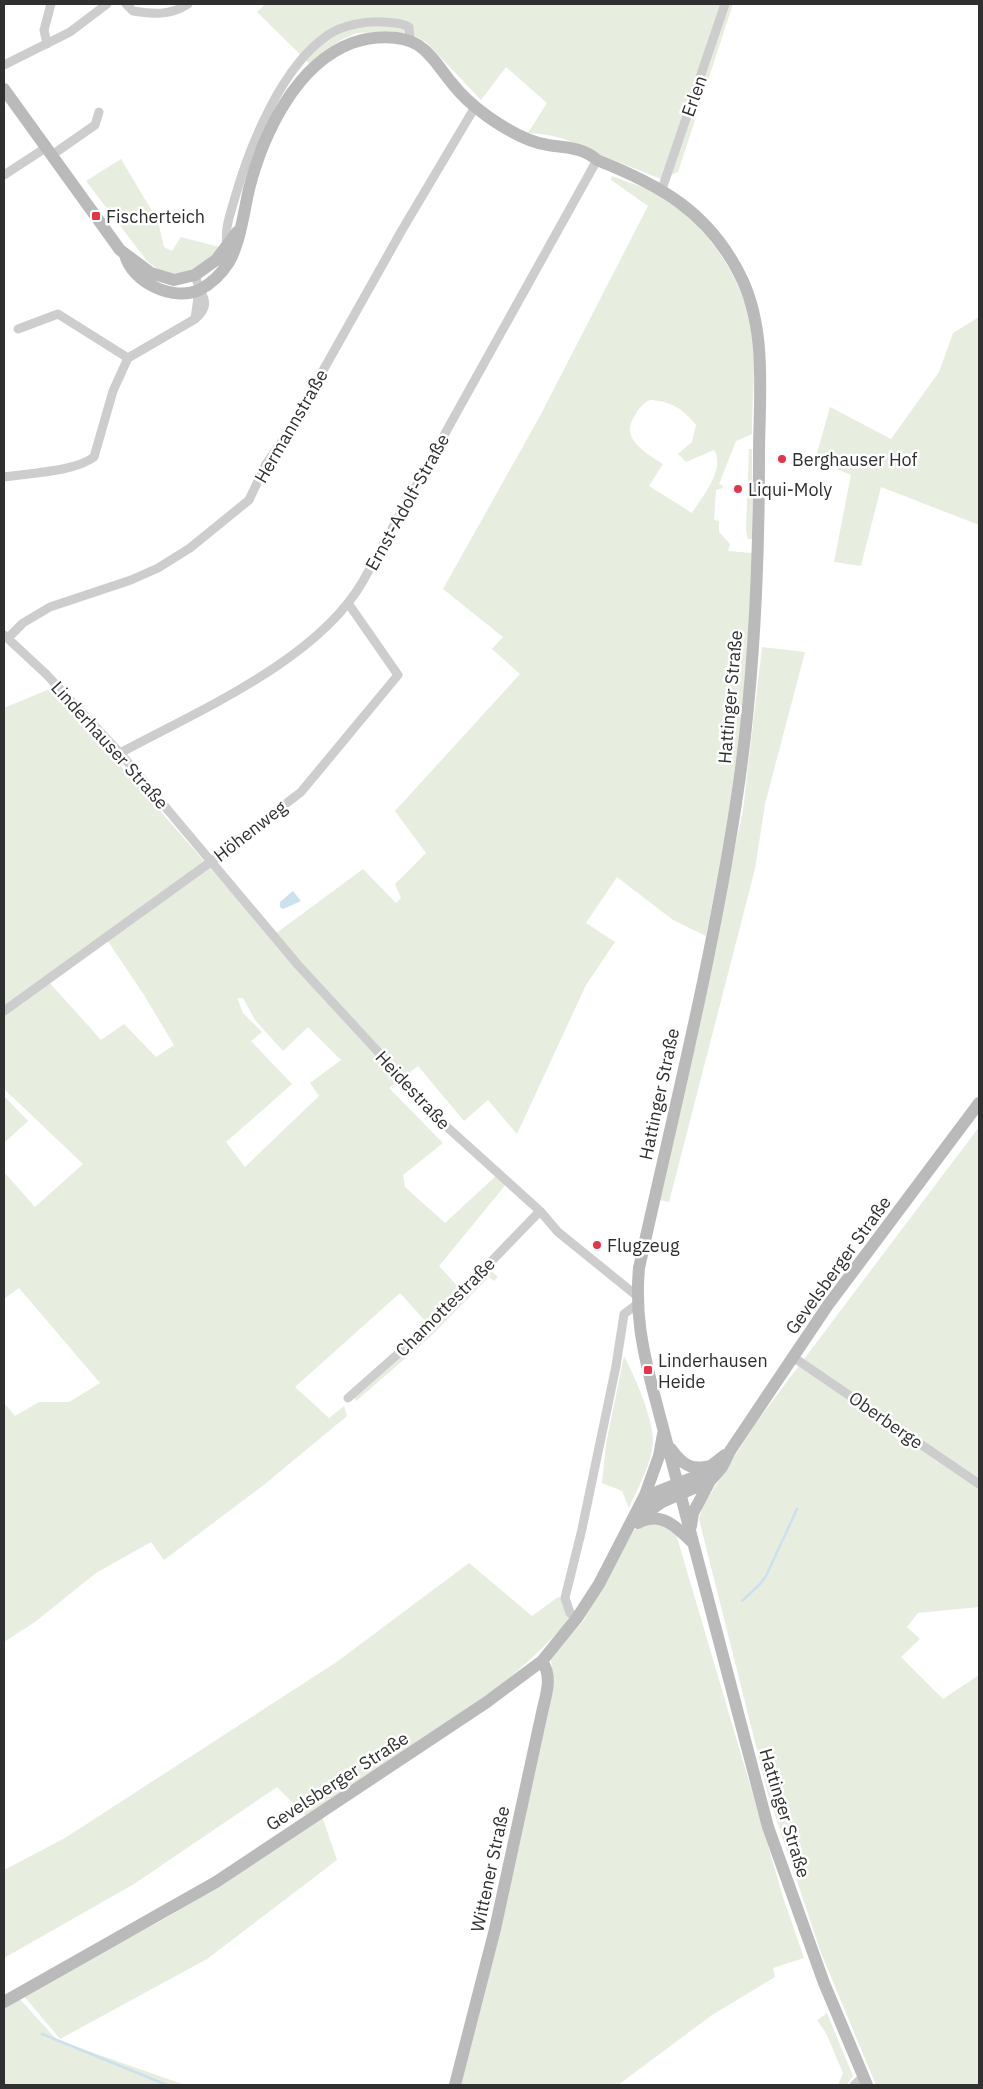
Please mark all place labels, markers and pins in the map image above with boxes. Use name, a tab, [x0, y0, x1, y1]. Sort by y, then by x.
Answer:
place label: Fischerteich	[106, 205, 205, 228]
marker: Fischerteich	[90, 210, 102, 222]
place label: Berghauser Hof	[792, 448, 918, 471]
marker: Berghauser Hof	[776, 453, 788, 465]
place label: Liqui-Moly	[748, 478, 832, 501]
marker: Liqui-Moly	[732, 483, 744, 495]
place label: Flugzeug	[607, 1234, 680, 1257]
marker: Flugzeug	[591, 1239, 603, 1251]
place label: Linderhausen Heide	[658, 1349, 768, 1393]
marker: Linderhausen Heide	[642, 1364, 654, 1376]

